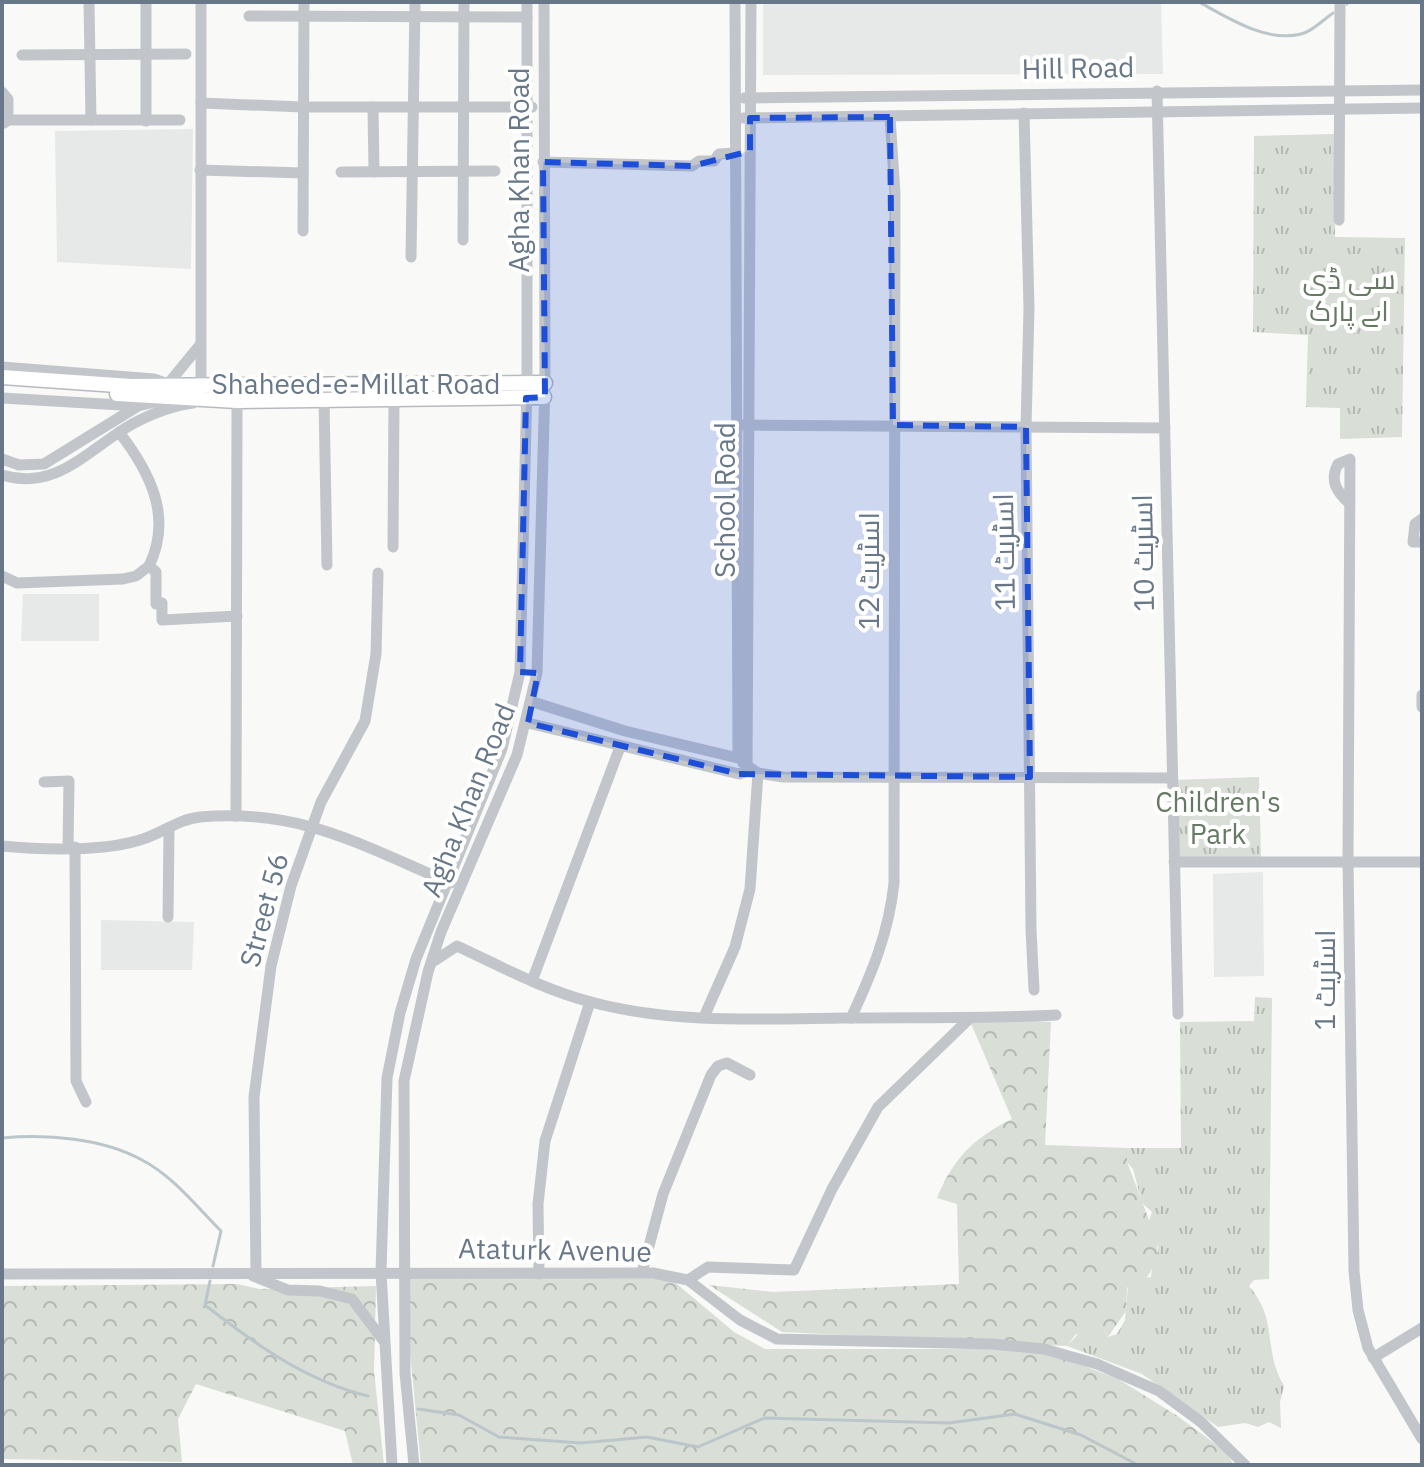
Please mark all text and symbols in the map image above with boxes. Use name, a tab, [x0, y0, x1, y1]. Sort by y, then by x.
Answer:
street label: Hill Road	[1021, 48, 1135, 87]
street label: Agha Khan Road	[500, 67, 537, 273]
park label: سی ڈی اے پارک	[1302, 260, 1396, 330]
street label: Shaheed-e-Millat Road	[212, 365, 500, 402]
street label: School Road	[706, 422, 743, 578]
street label: اسٹریٹ 11	[984, 493, 1023, 611]
street label: اسٹریٹ 10	[1123, 494, 1162, 612]
street label: اسٹریٹ 12	[850, 512, 887, 630]
street label: Agha Khan Road	[412, 698, 523, 902]
park label: Children's Park	[1155, 783, 1281, 852]
street label: Street 56	[231, 849, 297, 971]
street label: اسٹریٹ 1	[1306, 929, 1343, 1031]
street label: Ataturk Avenue	[458, 1229, 652, 1270]

